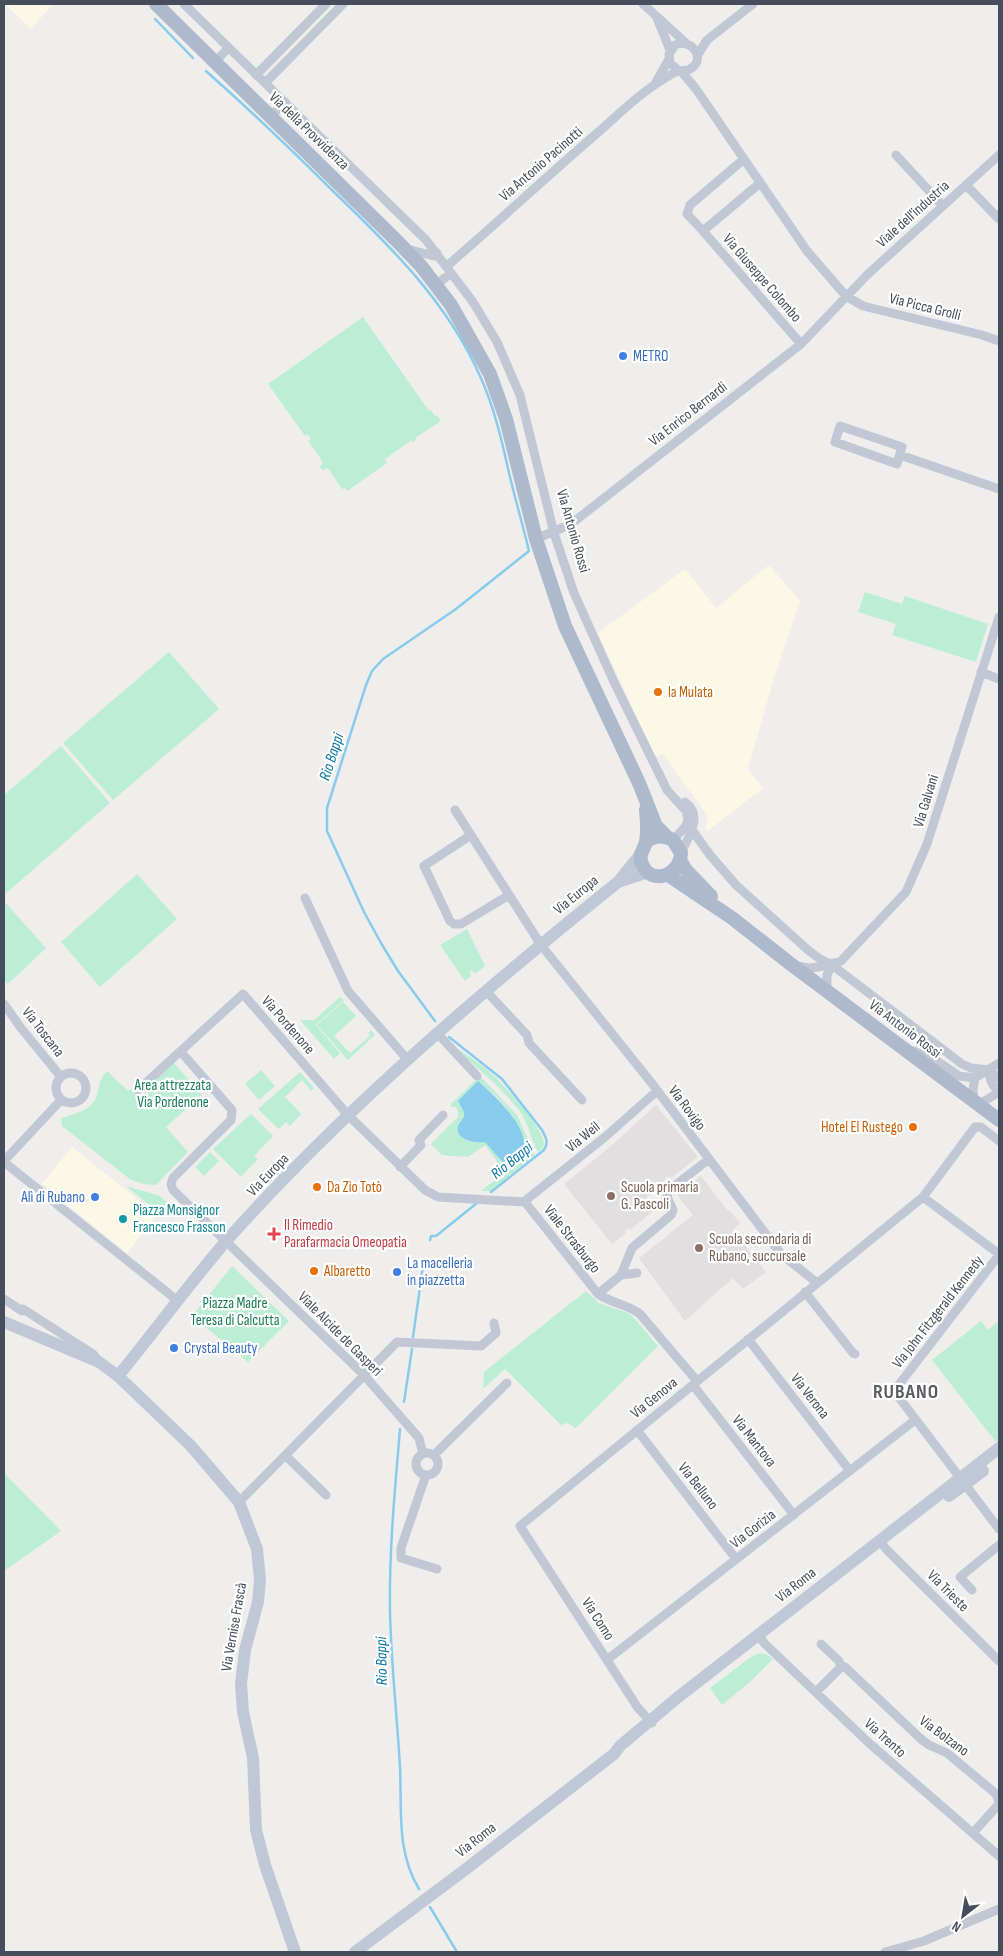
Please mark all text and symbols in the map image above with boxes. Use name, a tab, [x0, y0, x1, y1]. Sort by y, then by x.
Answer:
street label: Via della Provvidenza	[265, 88, 353, 174]
street label: Via Antonio Pacinotti	[495, 122, 587, 206]
street label: Viale dell'industria	[873, 176, 953, 252]
street label: Via Giuseppe Colombo	[718, 230, 806, 326]
street label: Via Picca Grolli	[887, 289, 963, 325]
place label: METRO	[633, 347, 668, 366]
marker: METRO	[617, 350, 629, 362]
street label: Via Enrico Bernardi	[645, 377, 731, 451]
street label: Via Antonio Rossi	[552, 487, 594, 575]
place label: la Mulata	[668, 683, 713, 702]
marker: la Mulata	[652, 686, 664, 698]
water label: Rio Bappi	[315, 730, 349, 783]
street label: Via Galvani	[909, 772, 943, 830]
street label: Via Europa	[550, 871, 603, 919]
street label: Via Pordenone	[257, 992, 319, 1058]
street label: Via Antonio Rossi	[865, 996, 945, 1063]
street label: Via Toscana	[18, 1003, 69, 1061]
park label: Area attrezzata Via Pordenone	[134, 1076, 212, 1112]
street label: Via Rovigo	[664, 1082, 710, 1134]
street label: Via Weil	[562, 1117, 604, 1157]
place label: Hotel El Rustego	[821, 1118, 903, 1137]
marker: Hotel El Rustego	[907, 1121, 919, 1133]
water label: Rio Bappi	[487, 1138, 538, 1184]
street label: Via Europa	[243, 1149, 293, 1200]
place label: Da Zio Totò	[327, 1178, 382, 1197]
place label: Scuola primaria G. Pascoli	[621, 1178, 699, 1214]
marker: Da Zio Totò	[311, 1181, 323, 1193]
place label: Alì di Rubano	[20, 1188, 85, 1207]
marker: Scuola primaria G. Pascoli	[605, 1190, 617, 1202]
marker: Alì di Rubano	[89, 1191, 101, 1203]
place label: Piazza Monsignor Francesco Frasson	[133, 1201, 226, 1237]
street label: Viale Strasburgo	[539, 1201, 605, 1277]
marker: Piazza Monsignor Francesco Frasson	[117, 1213, 129, 1225]
place label: Il Rimedio Parafarmacia Omeopatia	[284, 1216, 407, 1252]
marker: Il Rimedio Parafarmacia Omeopatia	[268, 1228, 280, 1240]
place label: Scuola secondaria di Rubano, succursale	[709, 1230, 811, 1266]
marker: Scuola secondaria di Rubano, succursale	[693, 1242, 705, 1254]
street label: Via John Fitzgerald Kennedy	[888, 1252, 988, 1372]
place label: La macelleria in piazzetta	[407, 1254, 473, 1290]
place label: Albaretto	[323, 1262, 371, 1281]
marker: Albaretto	[308, 1265, 320, 1277]
marker: La macelleria in piazzetta	[391, 1266, 403, 1278]
street label: Viale Alcide de Gasperi	[294, 1288, 386, 1380]
park label: Piazza Madre Teresa di Calcutta	[191, 1294, 280, 1330]
place label: Crystal Beauty	[184, 1339, 258, 1358]
marker: Crystal Beauty	[168, 1342, 180, 1354]
street label: Via Verona	[786, 1369, 834, 1423]
street label: Via Genova	[627, 1373, 682, 1423]
district label: RUBANO	[873, 1380, 939, 1404]
street label: Via Mantova	[728, 1411, 780, 1471]
street label: Via Belluno	[674, 1459, 722, 1513]
street label: Via Gorizia	[726, 1505, 780, 1553]
street label: Via Roma	[772, 1563, 820, 1607]
street label: Via Trieste	[923, 1566, 973, 1616]
street label: Via Vernise Frascà	[217, 1581, 251, 1673]
street label: Via Como	[577, 1594, 619, 1644]
water label: Rio Bappi	[372, 1636, 392, 1685]
street label: Via Bolzano	[915, 1712, 973, 1760]
street label: Via Trento	[860, 1714, 910, 1762]
street label: Via Roma	[452, 1818, 500, 1862]
north arrow	[938, 1891, 988, 1941]
text: N	[949, 1918, 964, 1936]

